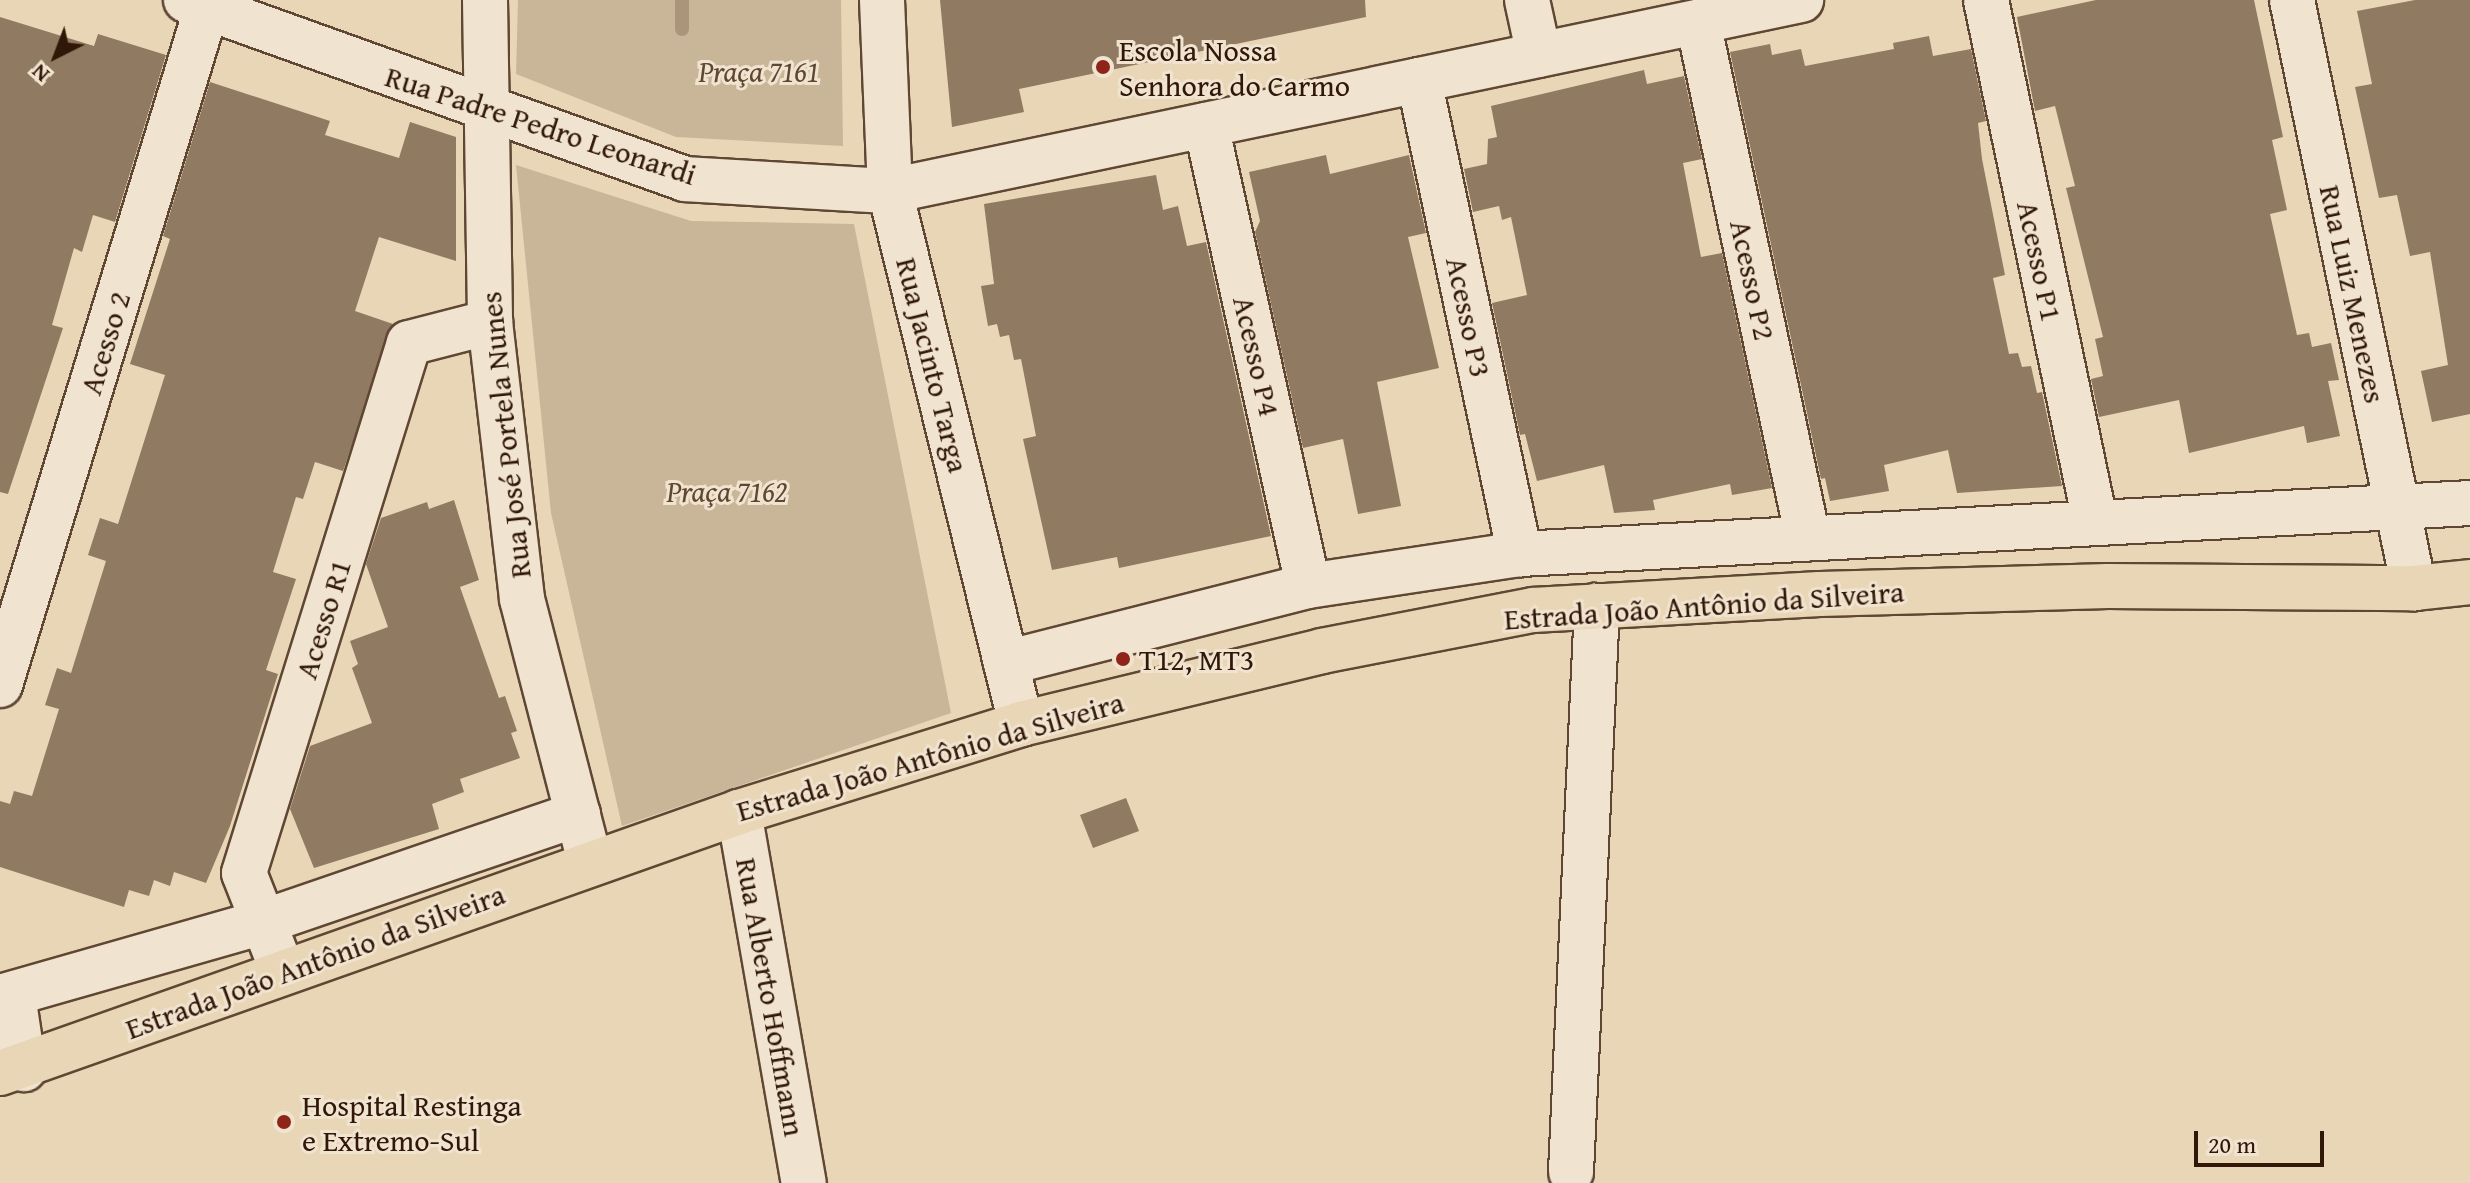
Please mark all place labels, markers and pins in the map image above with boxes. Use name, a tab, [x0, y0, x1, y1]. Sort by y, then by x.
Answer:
place label: Escola Nossa Senhora do Carmo	[1119, 32, 1350, 102]
marker: Escola Nossa Senhora do Carmo	[1094, 58, 1112, 76]
place label: T12, MT3	[1139, 641, 1254, 677]
marker: T12, MT3	[1114, 650, 1132, 668]
place label: Hospital Restinga e Extremo-Sul	[302, 1087, 522, 1158]
marker: Hospital Restinga e Extremo-Sul	[273, 1111, 295, 1133]

